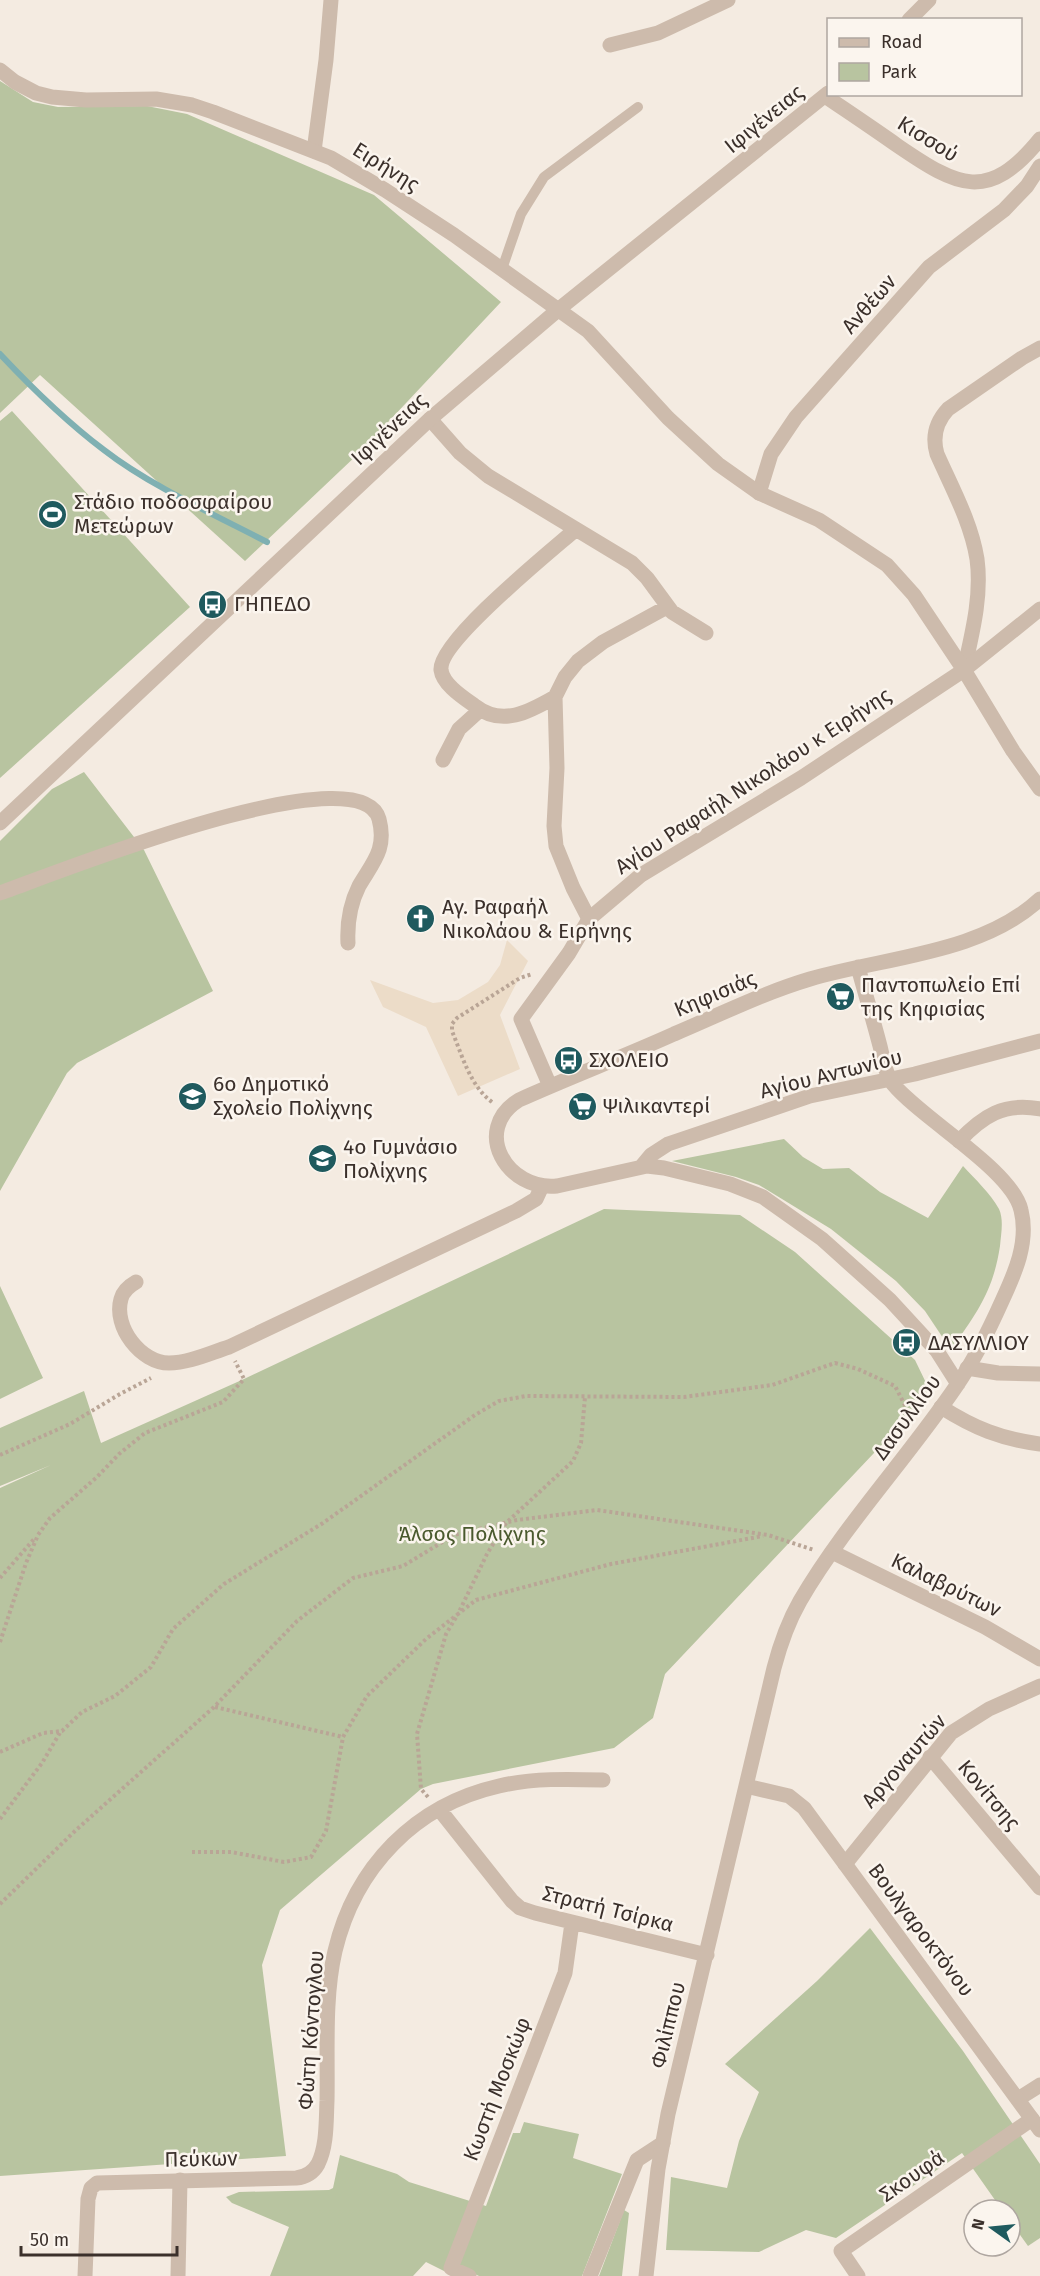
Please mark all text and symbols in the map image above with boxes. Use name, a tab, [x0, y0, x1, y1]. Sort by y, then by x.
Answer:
legend	[827, 18, 1022, 96]
text: Road	[881, 31, 923, 53]
text: Park	[881, 61, 917, 83]
street label: Ιφιγένειας	[719, 79, 809, 159]
street label: Κισσού	[893, 110, 963, 168]
street label: Ειρήνης	[348, 136, 424, 198]
street label: Ανθέων	[836, 269, 902, 339]
street label: Ιφιγένειας	[346, 387, 433, 471]
place label: Στάδιο ποδοσφαίρου Μετεώρων	[74, 489, 272, 539]
sports icon: Στάδιο ποδοσφαίρου Μετεώρων	[37, 498, 69, 530]
bus stop icon: ΓΗΠΕΔΟ	[197, 588, 229, 620]
place label: ΓΗΠΕΔΟ	[234, 591, 311, 617]
street label: Αγίου Ραφαήλ Νικολάου κ Ειρήνης	[610, 682, 896, 880]
place label: Αγ. Ραφαήλ Νικολάου & Ειρήνης	[442, 894, 632, 944]
church icon: Αγ. Ραφαήλ Νικολάου & Ειρήνης	[405, 903, 437, 935]
street label: Κηφισιάς	[670, 965, 760, 1023]
place label: Παντοπωλείο Επί της Κηφισίας	[860, 972, 1020, 1022]
supermarket icon: Παντοπωλείο Επί της Κηφισίας	[824, 981, 856, 1013]
bus stop icon: ΣΧΟΛΕΙΟ	[552, 1044, 584, 1076]
street label: Αγίου Αντωνίου	[757, 1044, 905, 1104]
place label: ΣΧΟΛΕΙΟ	[589, 1047, 669, 1073]
place label: 6ο Δημοτικό Σχολείο Πολίχνης	[213, 1071, 373, 1121]
school or university icon: 6ο Δημοτικό Σχολείο Πολίχνης	[176, 1080, 208, 1112]
supermarket icon: Ψιλικαντερί	[566, 1090, 598, 1122]
place label: Ψιλικαντερί	[603, 1093, 710, 1119]
place label: 4ο Γυμνάσιο Πολίχνης	[343, 1134, 458, 1184]
school or university icon: 4ο Γυμνάσιο Πολίχνης	[306, 1143, 338, 1175]
bus stop icon: ΔΑΣΥΛΛΙΟΥ	[891, 1327, 923, 1359]
place label: ΔΑΣΥΛΛΙΟΥ	[928, 1330, 1029, 1356]
street label: Δασυλλίου	[867, 1369, 947, 1465]
park label: Άλσος Πολίχνης	[399, 1521, 546, 1547]
street label: Καλαβρύτων	[887, 1547, 1005, 1623]
street label: Αργοναυτών	[856, 1709, 952, 1813]
street label: Κονίτσης	[952, 1755, 1026, 1836]
street label: Βουλγαροκτόνου	[862, 1858, 980, 2002]
street label: Στρατή Τσίρκα	[540, 1880, 676, 1938]
street label: Φώτη Κόντογλου	[292, 1949, 330, 2111]
street label: Φιλίππου	[645, 1979, 691, 2071]
street label: Κωστή Μοσκώφ	[458, 2013, 536, 2165]
street label: Σκουφά	[875, 2144, 949, 2208]
street label: Πεύκων	[164, 2145, 238, 2173]
north arrow	[962, 2198, 1022, 2258]
text: N	[967, 2217, 989, 2232]
scale bar	[21, 2219, 177, 2257]
text: 50 m	[30, 2229, 69, 2251]

